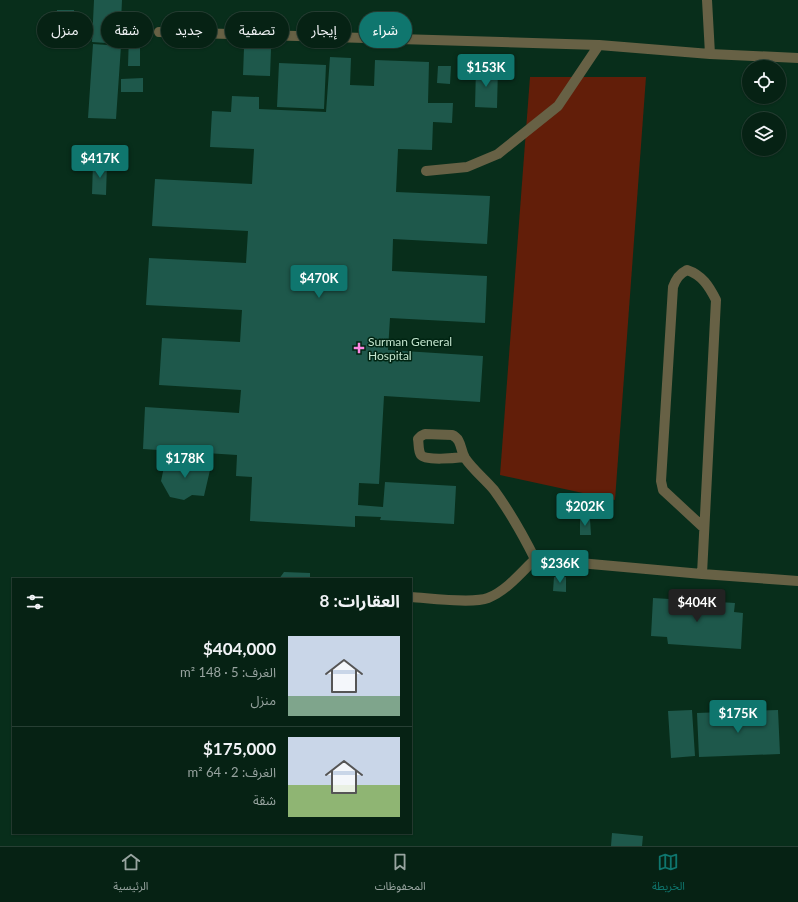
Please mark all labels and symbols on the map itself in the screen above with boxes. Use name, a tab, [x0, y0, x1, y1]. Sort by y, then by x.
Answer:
pin: $153K	[458, 54, 514, 88]
pin: $417K	[72, 145, 128, 179]
pin: $470K	[291, 265, 347, 299]
place label: Surman General Hospital	[368, 334, 452, 363]
marker: Surman General Hospital	[353, 342, 365, 354]
pin: $178K	[157, 445, 213, 479]
pin: $202K	[557, 493, 613, 527]
pin: $236K	[532, 550, 588, 584]
pin: $404K	[669, 589, 725, 623]
pin: $175K	[710, 700, 766, 734]

